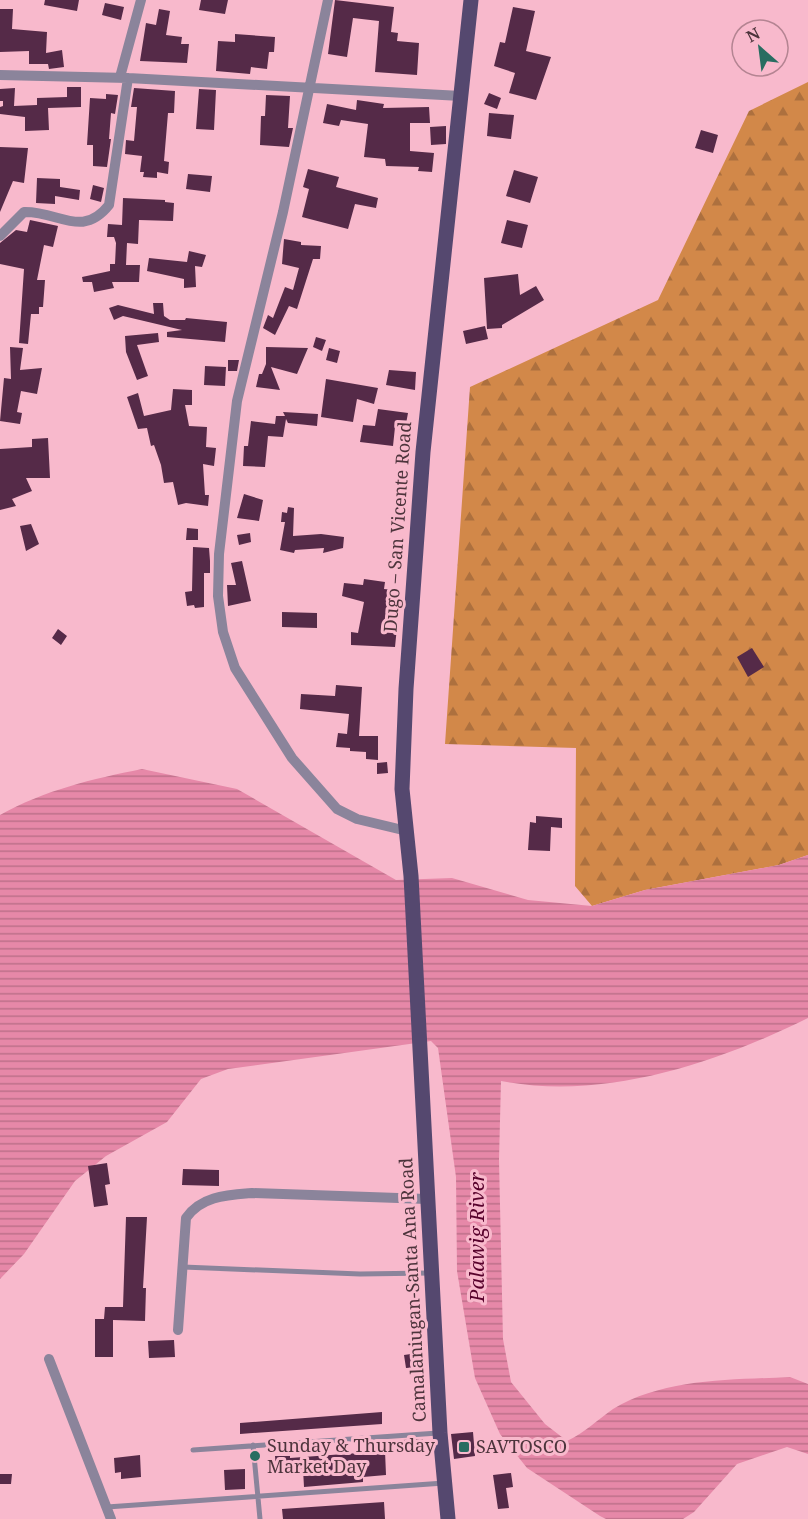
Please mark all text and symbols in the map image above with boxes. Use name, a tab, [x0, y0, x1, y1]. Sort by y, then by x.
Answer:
north arrow	[730, 18, 790, 78]
text: N	[742, 22, 764, 47]
street label: Dugo – San Vicente Road	[378, 421, 416, 633]
street label: Camalaniugan-Santa Ana Road	[393, 1157, 431, 1423]
water label: Palawig River	[463, 1171, 490, 1303]
place label: Sunday & Thursday Market Day	[267, 1433, 436, 1478]
place label: SAVTOSCO	[476, 1434, 567, 1458]
marker: SAVTOSCO	[457, 1440, 471, 1454]
marker: Sunday & Thursday Market Day	[248, 1449, 262, 1463]

